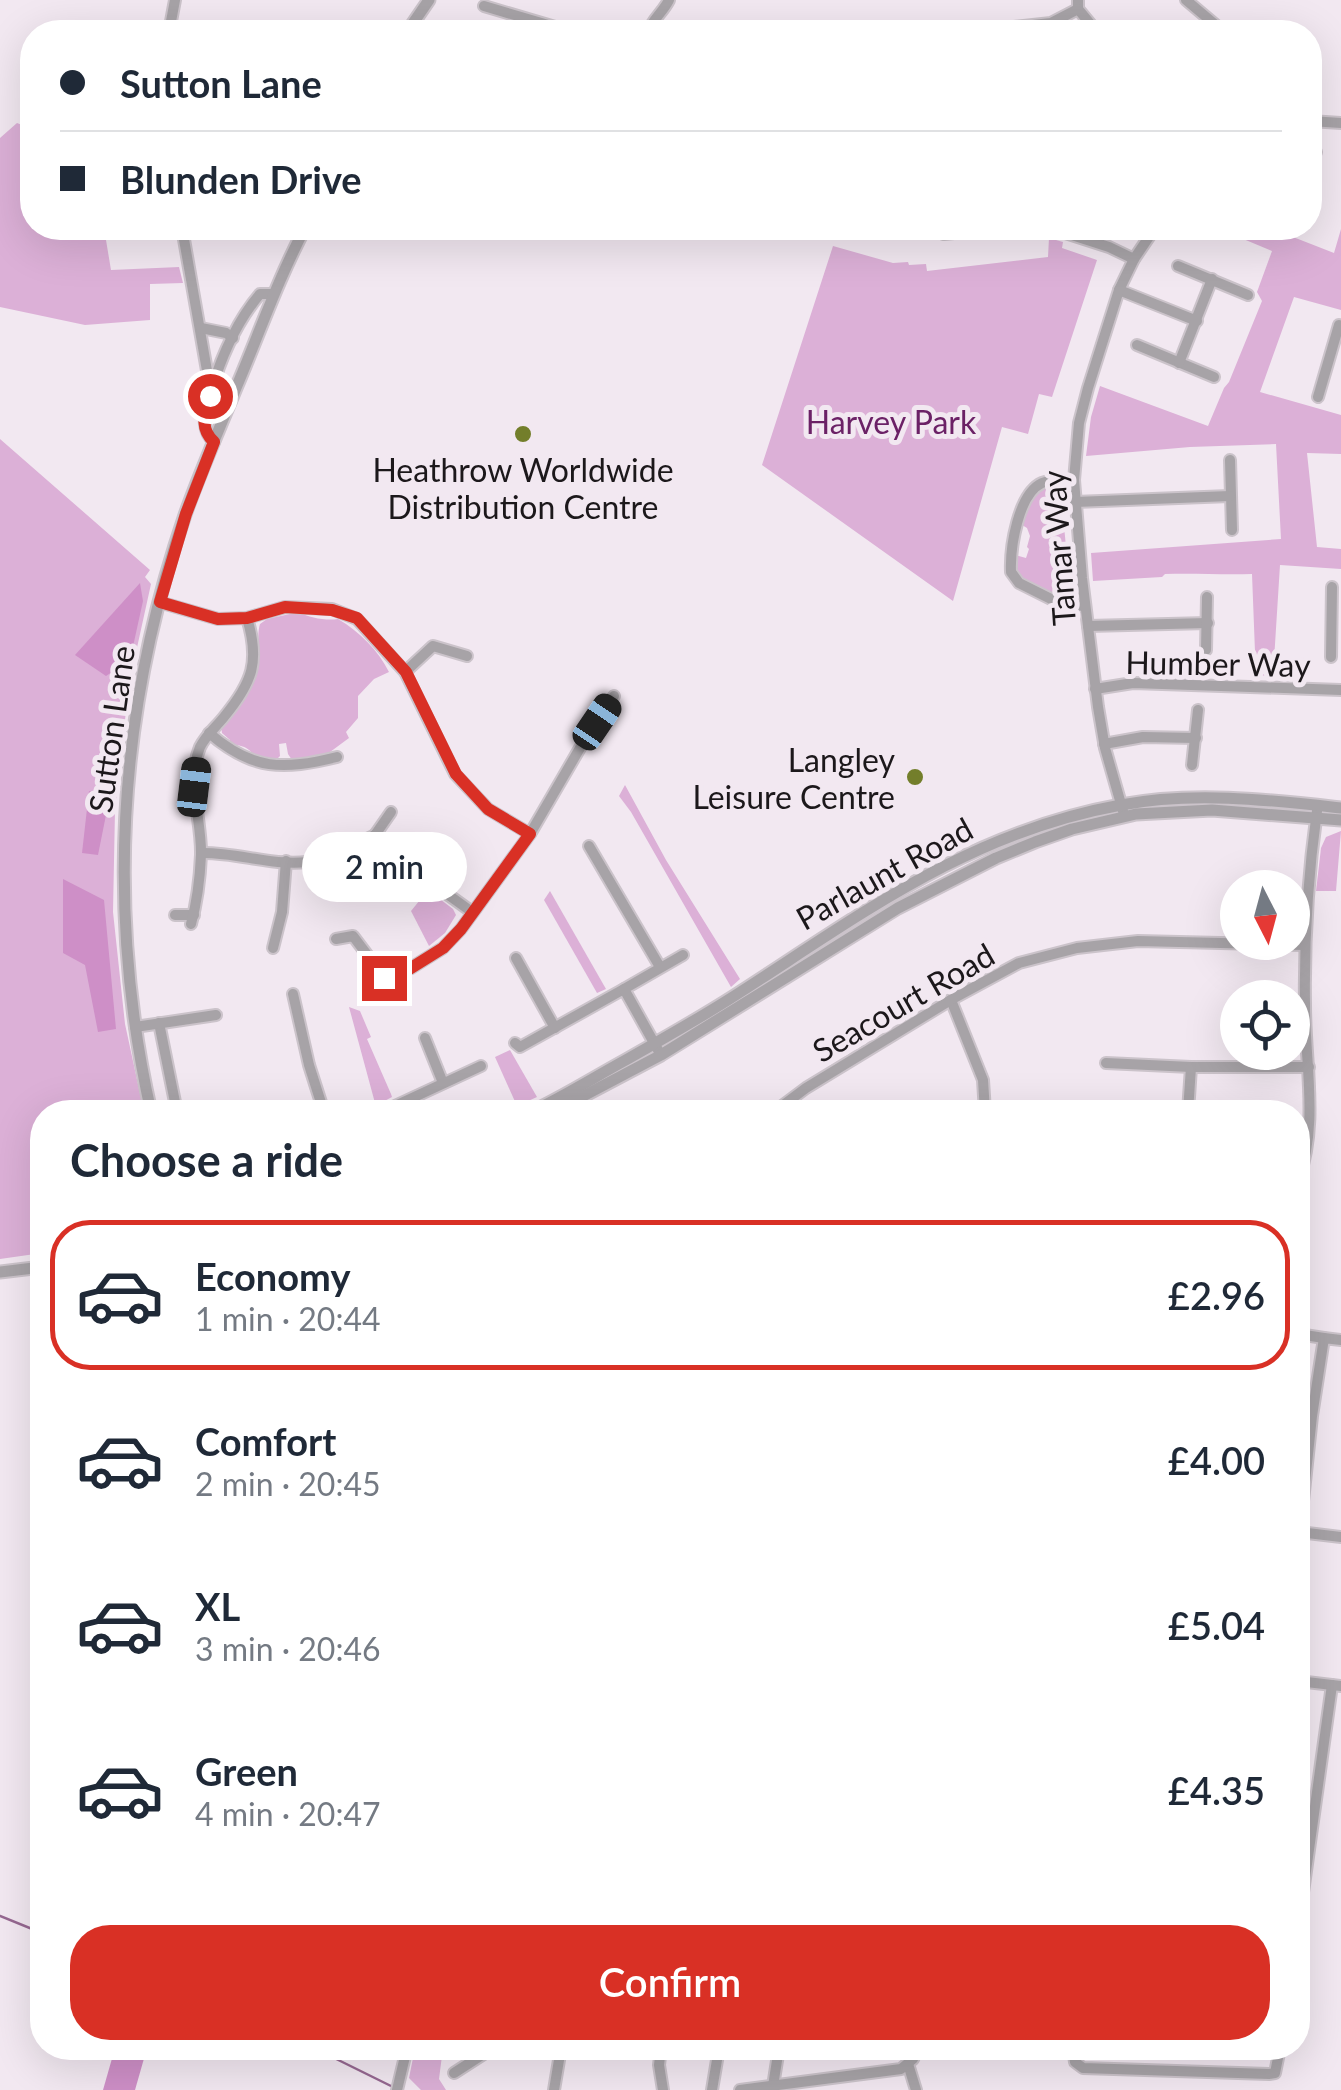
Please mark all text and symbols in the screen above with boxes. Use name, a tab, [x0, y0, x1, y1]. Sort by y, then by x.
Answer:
text: Sutton Lane	[120, 60, 322, 106]
text: Blunden Drive	[120, 156, 362, 202]
route start	[188, 374, 233, 419]
park label: Harvey Park	[806, 402, 977, 441]
marker: Heathrow Worldwide Distribution Centre	[512, 423, 534, 445]
place label: Heathrow Worldwide Distribution Centre	[372, 450, 674, 526]
street label: Tamar Way	[1033, 469, 1083, 627]
street label: Humber Way	[1125, 642, 1311, 684]
street label: Sutton Lane	[80, 643, 142, 815]
car	[568, 689, 626, 755]
place label: Langley Leisure Centre	[692, 740, 895, 816]
car	[175, 755, 213, 819]
marker: Langley Leisure Centre	[904, 766, 926, 788]
street label: Parlaunt Road	[789, 808, 979, 938]
callout: 2 min	[302, 833, 466, 903]
text: 2 min	[345, 847, 424, 886]
north arrow	[1220, 870, 1310, 960]
map controls	[1220, 870, 1310, 1070]
street label: Seacourt Road	[805, 934, 1001, 1070]
route end	[362, 956, 407, 1001]
button: locate	[1220, 980, 1310, 1070]
text: Choose a ride	[70, 1133, 343, 1187]
icon: car	[75, 1250, 165, 1340]
text: Economy	[195, 1253, 350, 1299]
text: £2.96	[1168, 1272, 1265, 1318]
text: 1 min · 20:44	[195, 1299, 381, 1338]
icon: car	[75, 1415, 165, 1505]
text: Comfort	[195, 1418, 336, 1464]
text: £4.00	[1168, 1437, 1265, 1483]
text: 2 min · 20:45	[195, 1464, 381, 1503]
icon: car	[75, 1580, 165, 1670]
text: XL	[195, 1583, 240, 1629]
text: £5.04	[1168, 1602, 1265, 1648]
text: 3 min · 20:46	[195, 1629, 381, 1668]
icon: car	[75, 1745, 165, 1835]
text: Green	[195, 1748, 298, 1794]
text: £4.35	[1168, 1767, 1265, 1813]
text: 4 min · 20:47	[195, 1794, 381, 1833]
button: Confirm	[70, 1925, 1270, 2040]

